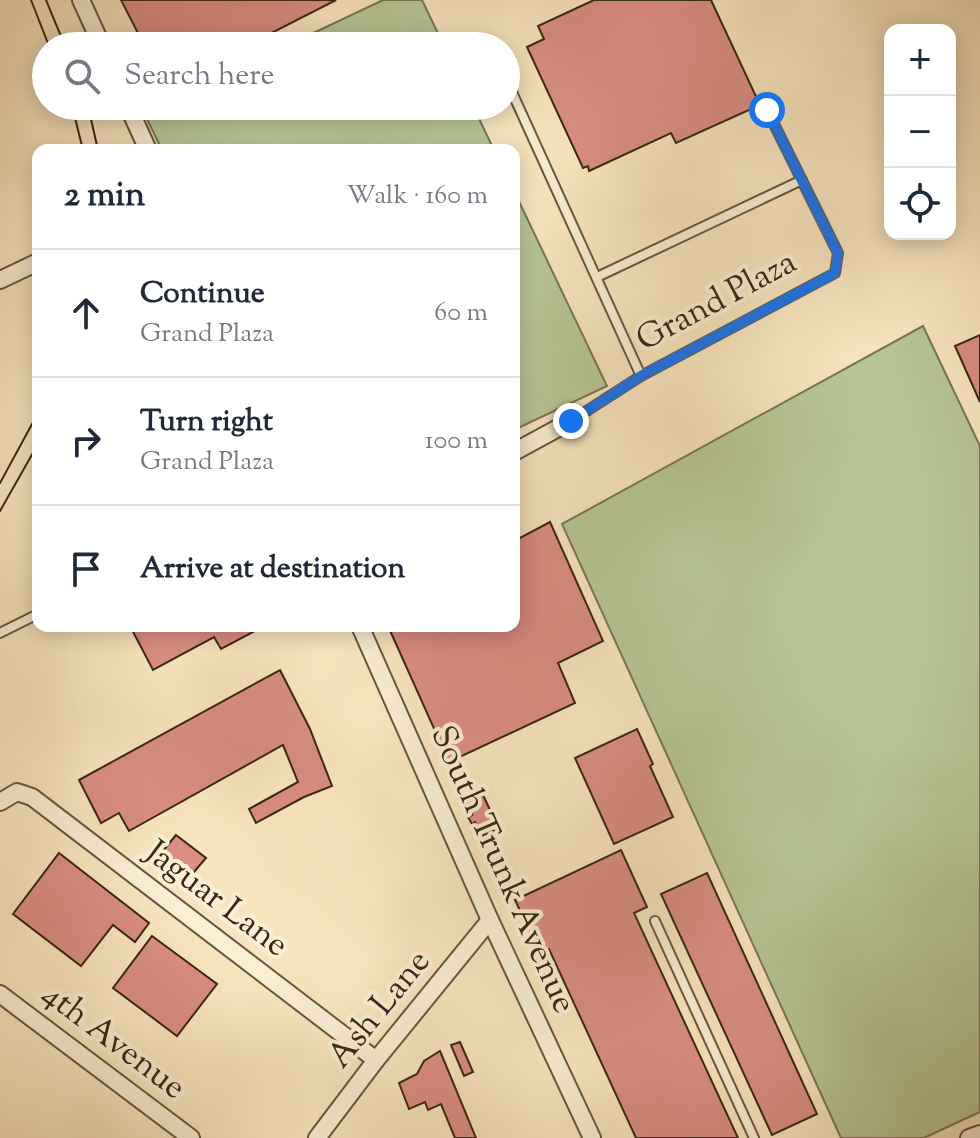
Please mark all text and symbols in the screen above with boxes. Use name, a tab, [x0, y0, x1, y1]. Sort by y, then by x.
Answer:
map controls	[884, 24, 956, 240]
button: +	[884, 24, 956, 96]
search box	[32, 32, 520, 120]
icon: search	[60, 54, 104, 98]
text: Search here	[124, 55, 274, 98]
route start	[749, 92, 785, 128]
button: −	[884, 96, 956, 168]
button: locate	[884, 168, 956, 240]
text: 2 min	[64, 172, 145, 221]
text: Walk · 160 m	[347, 178, 488, 215]
street label: Grand Plaza	[628, 239, 806, 365]
text: Continue	[140, 273, 265, 316]
icon: ahead	[64, 291, 108, 335]
text: 60 m	[434, 295, 488, 332]
text: Grand Plaza	[140, 316, 274, 353]
text: Turn right	[140, 401, 273, 444]
route end	[553, 403, 589, 439]
icon: right	[64, 419, 108, 463]
text: 100 m	[425, 423, 488, 460]
text: Grand Plaza	[140, 444, 274, 481]
icon: arrive	[64, 547, 108, 591]
text: Arrive at destination	[140, 548, 405, 591]
street label: South Trunk Avenue	[417, 718, 587, 1022]
street label: Jaguar Lane	[132, 829, 298, 970]
street label: Ash Lane	[317, 940, 443, 1080]
street label: 4th Avenue	[31, 972, 195, 1112]

